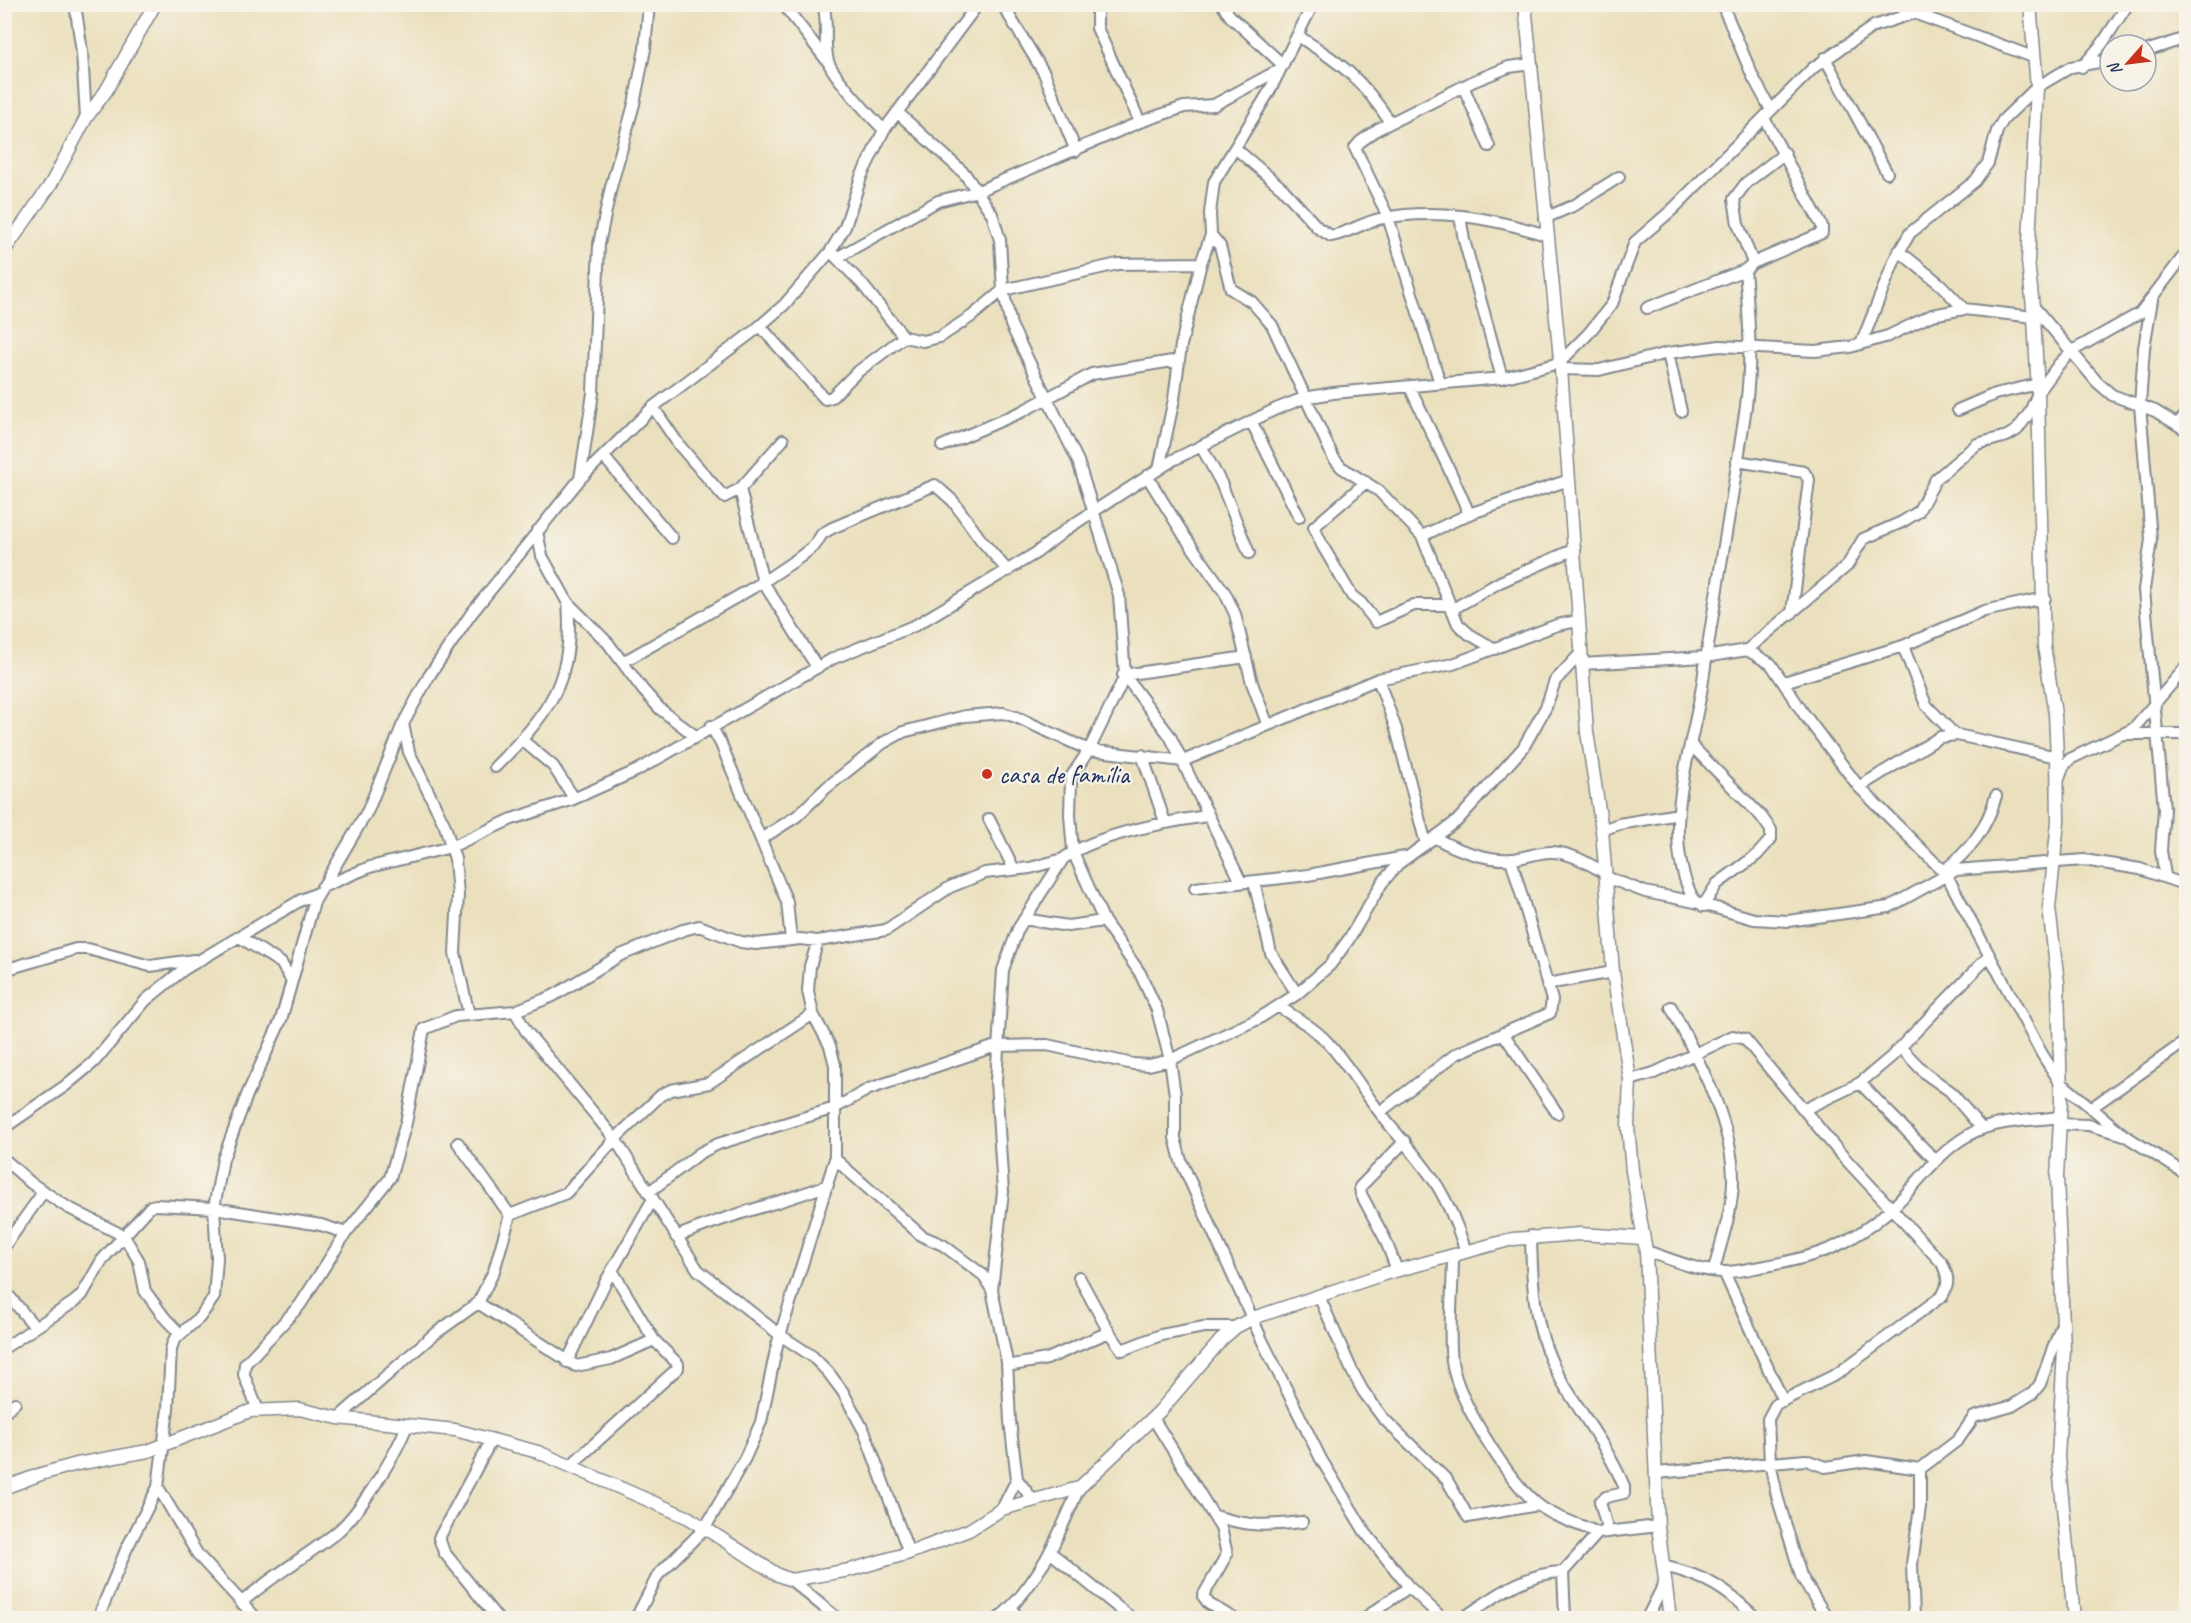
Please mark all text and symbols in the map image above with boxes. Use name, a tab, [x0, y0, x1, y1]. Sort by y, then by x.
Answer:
north arrow	[2098, 33, 2158, 93]
text: N	[2103, 58, 2127, 79]
place label: casa de família	[999, 758, 1131, 791]
marker: casa de família	[980, 767, 994, 781]

